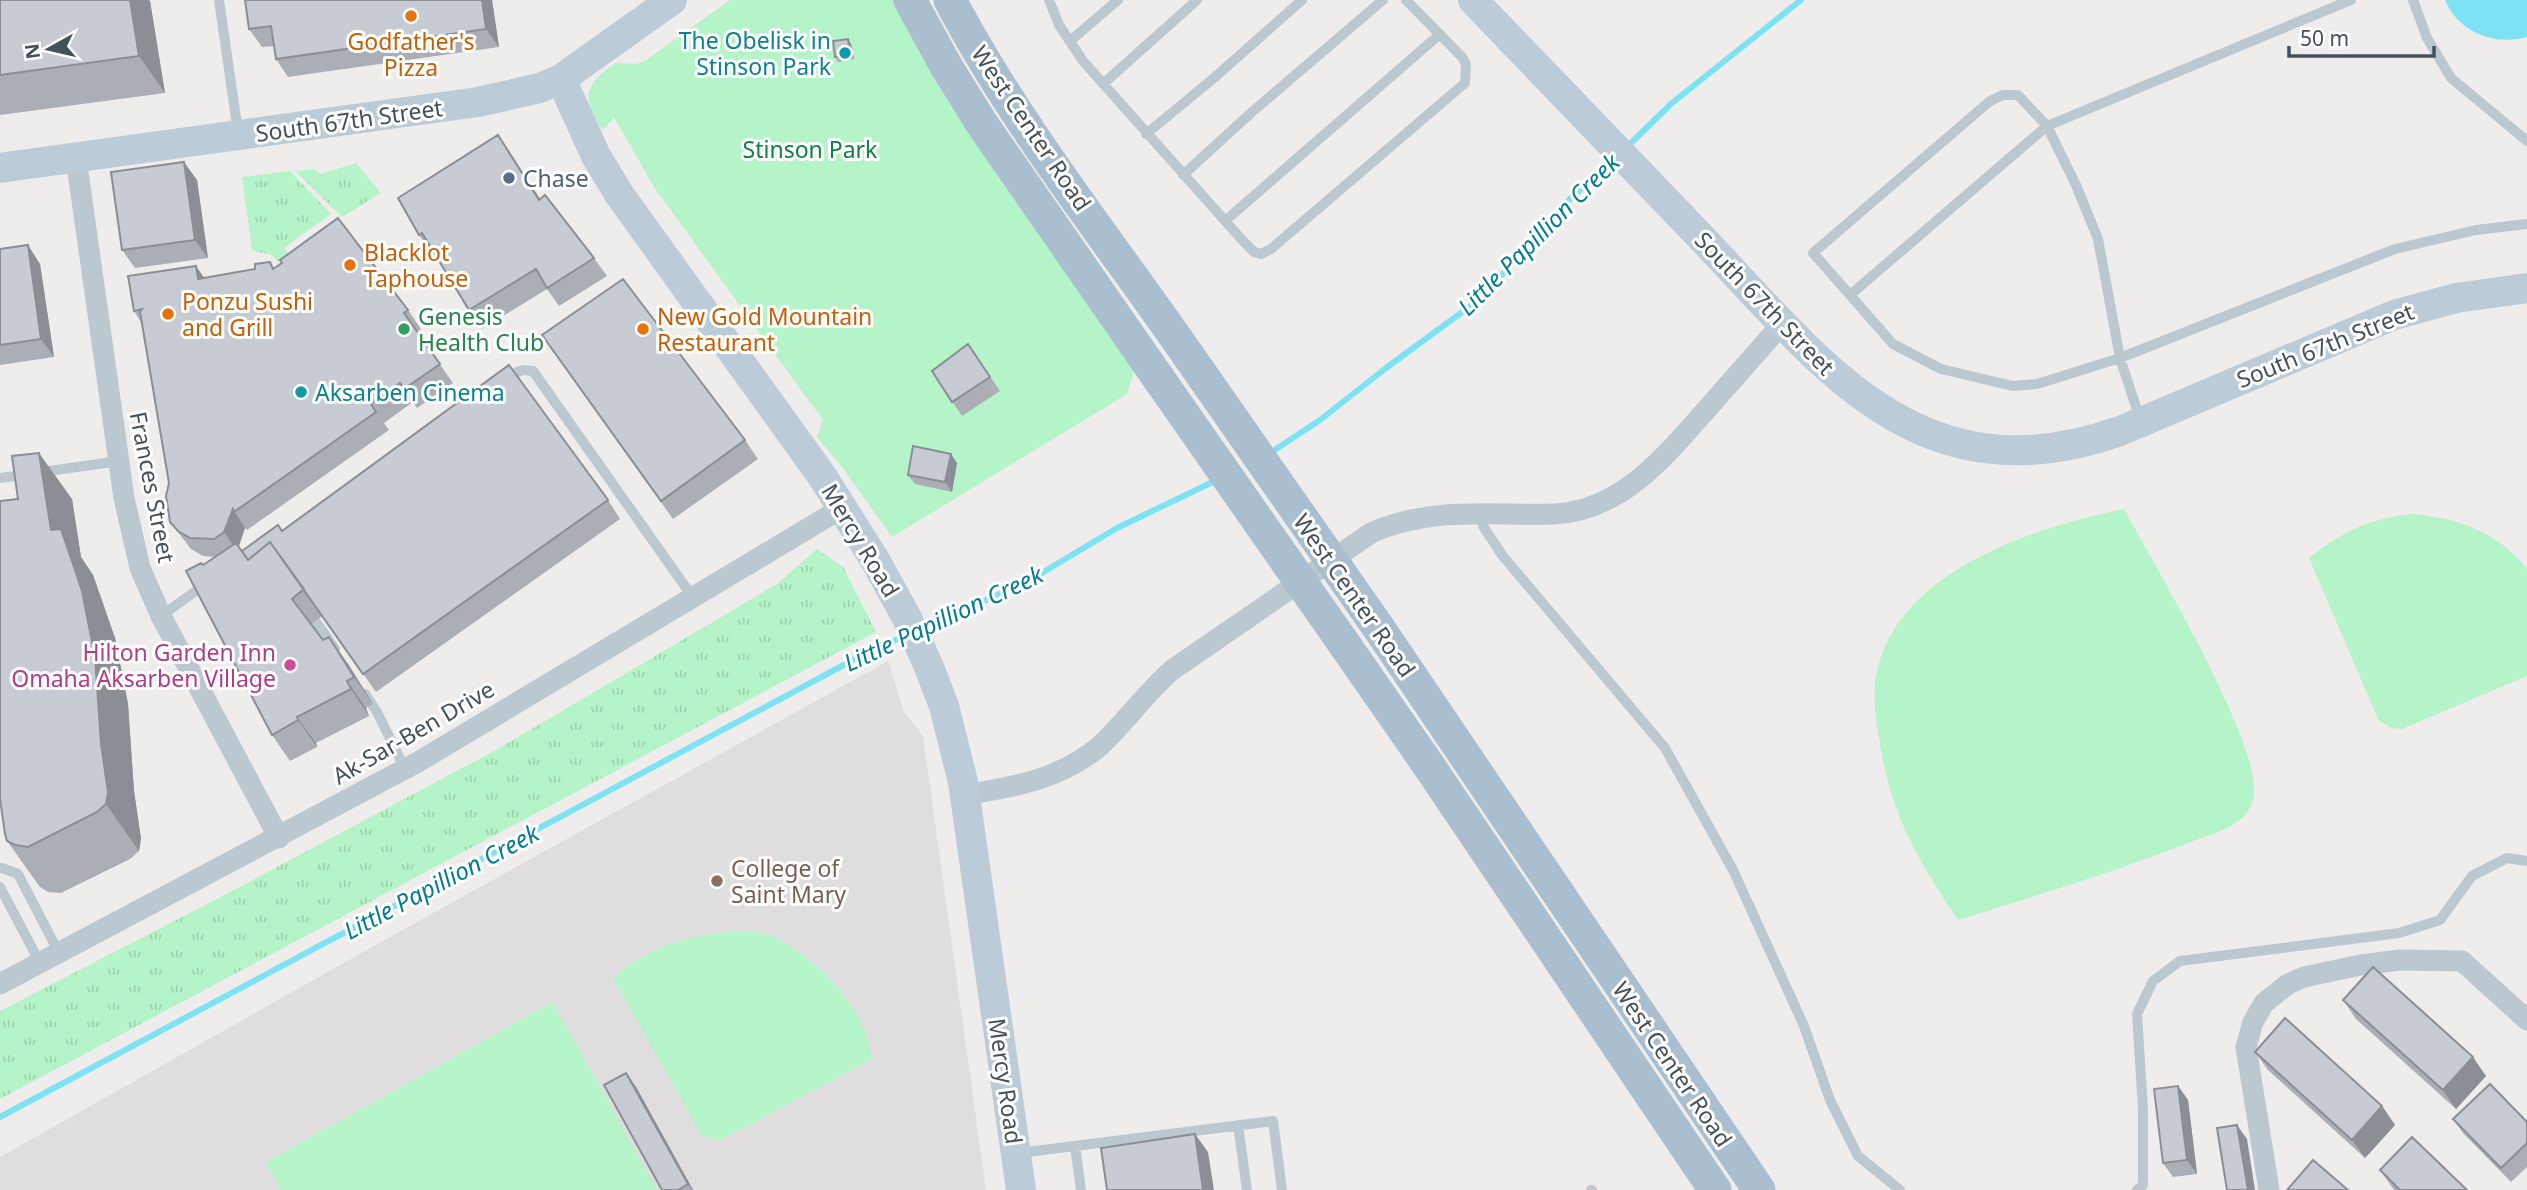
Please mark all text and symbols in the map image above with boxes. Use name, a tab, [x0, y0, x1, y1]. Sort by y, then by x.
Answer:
marker: Godfather's Pizza	[403, 8, 419, 24]
north arrow	[14, 14, 84, 84]
scale bar	[2289, 14, 2434, 58]
place label: The Obelisk in Stinson Park	[679, 24, 832, 82]
text: 50 m	[2300, 24, 2349, 52]
place label: Godfather's Pizza	[347, 25, 475, 83]
street label: West Center Road	[965, 39, 1099, 217]
text: N	[18, 42, 46, 61]
marker: The Obelisk in Stinson Park	[837, 45, 853, 61]
street label: South 67th Street	[254, 91, 444, 149]
park label: Stinson Park	[743, 133, 878, 165]
water label: Little Papillion Creek	[1450, 145, 1627, 322]
place label: Chase	[523, 162, 589, 194]
marker: Chase	[501, 170, 517, 186]
street label: South 67th Street	[1688, 224, 1842, 382]
place label: Blacklot Taphouse	[364, 236, 468, 294]
marker: Blacklot Taphouse	[342, 257, 358, 273]
place label: Ponzu Sushi and Grill	[182, 285, 313, 343]
street label: South 67th Street	[2232, 295, 2418, 395]
place label: Genesis Health Club	[418, 300, 544, 358]
place label: New Gold Mountain Restaurant	[657, 300, 872, 358]
marker: Ponzu Sushi and Grill	[160, 306, 176, 322]
marker: Genesis Health Club	[396, 321, 412, 337]
marker: New Gold Mountain Restaurant	[635, 321, 651, 337]
place label: Aksarben Cinema	[315, 376, 505, 408]
marker: Aksarben Cinema	[293, 384, 309, 400]
street label: Frances Street	[123, 409, 183, 565]
street label: Mercy Road	[815, 477, 907, 603]
street label: West Center Road	[1287, 507, 1423, 683]
water label: Little Papillion Creek	[838, 557, 1049, 679]
place label: Hilton Garden Inn Omaha Aksarben Village	[11, 636, 276, 694]
marker: Hilton Garden Inn Omaha Aksarben Village	[282, 657, 298, 673]
street label: Ak-Sar-Ben Drive	[326, 673, 500, 791]
water label: Little Papillion Creek	[338, 815, 545, 946]
place label: College of Saint Mary	[731, 852, 846, 910]
marker: College of Saint Mary	[709, 873, 725, 889]
street label: West Center Road	[1606, 975, 1740, 1153]
street label: Mercy Road	[981, 1016, 1031, 1146]

